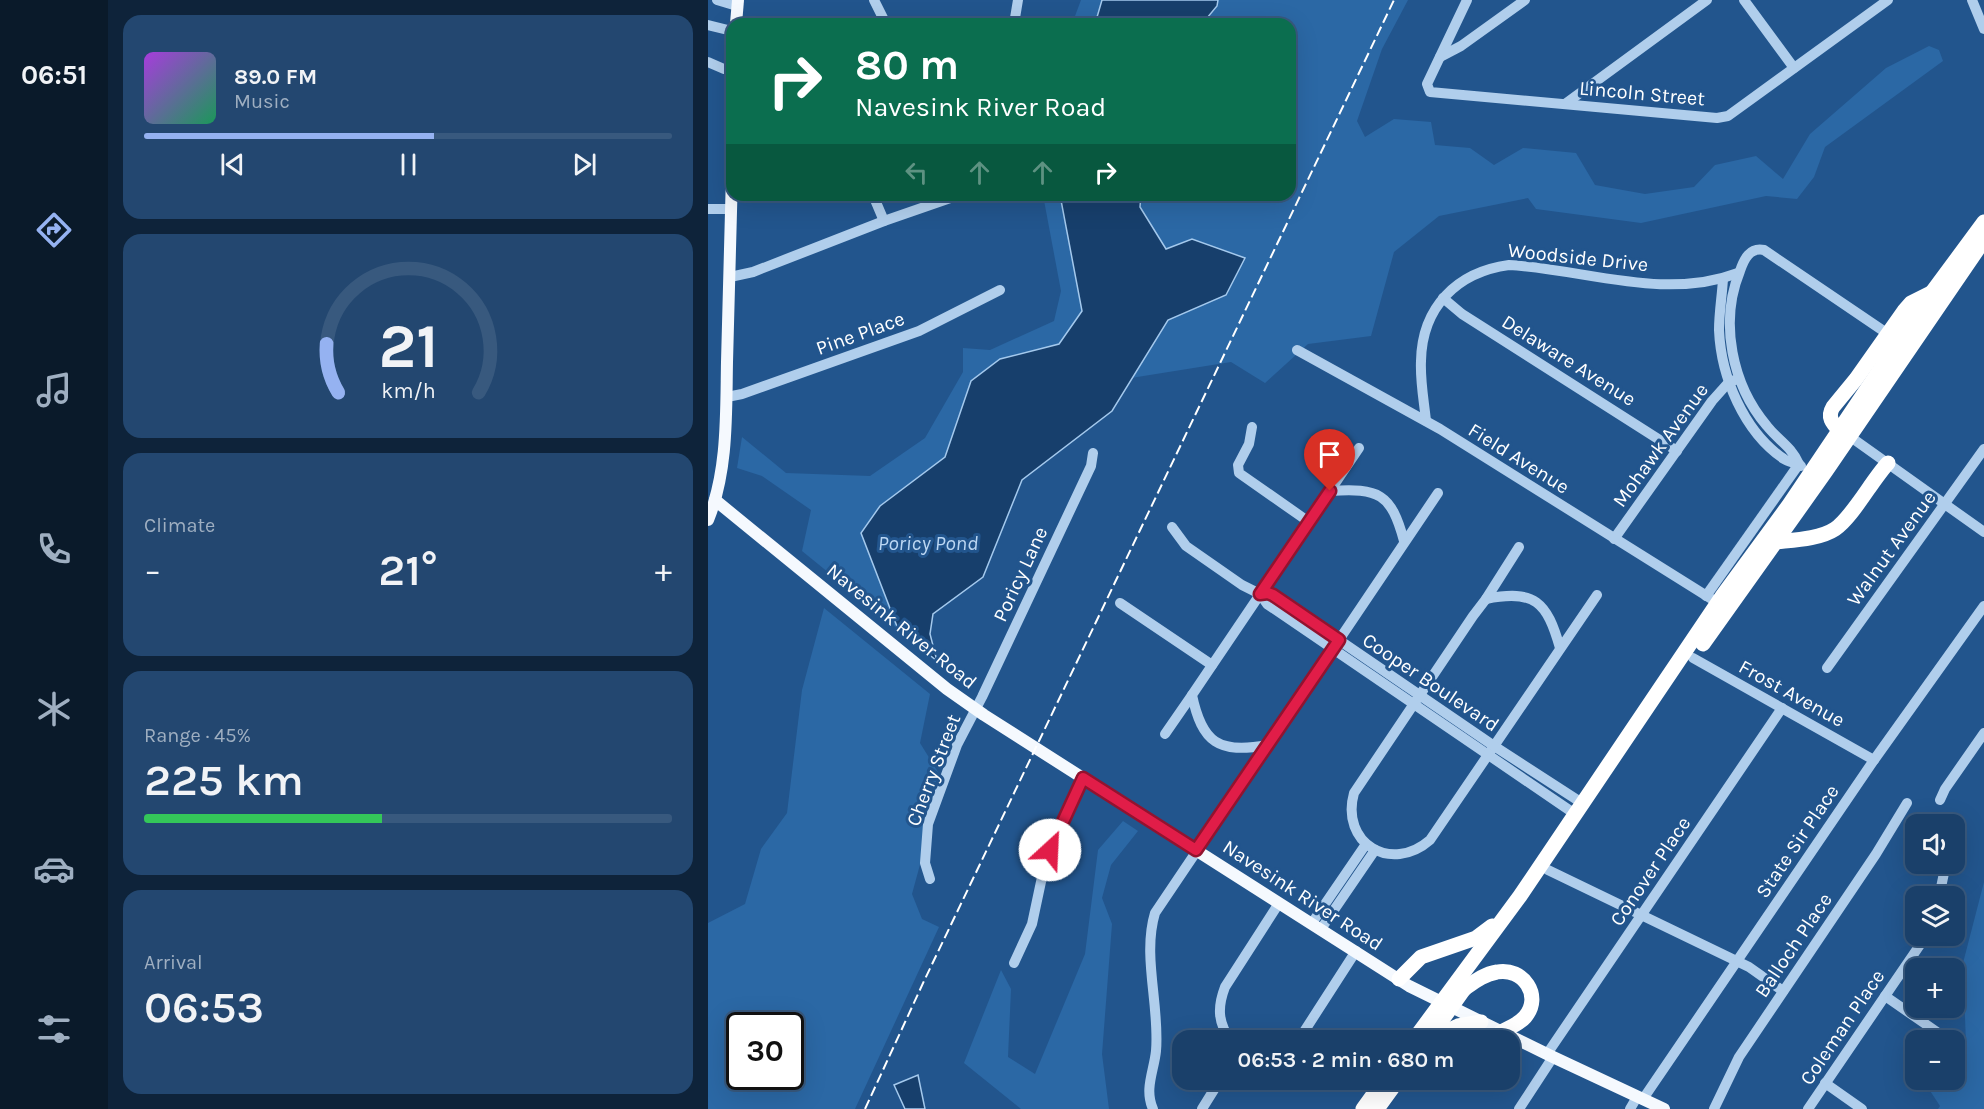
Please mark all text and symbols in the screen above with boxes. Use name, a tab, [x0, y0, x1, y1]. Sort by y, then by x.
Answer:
text: 80 m	[855, 40, 959, 90]
icon: right	[756, 42, 834, 120]
text: 06:51	[21, 59, 87, 91]
text: 89.0 FM	[234, 64, 317, 90]
street label: Lincoln Street	[1578, 77, 1706, 110]
text: Music	[234, 90, 290, 113]
text: Navesink River Road	[855, 91, 1106, 123]
icon: previous	[216, 148, 249, 181]
icon: pause	[392, 148, 425, 181]
icon: next	[568, 148, 601, 181]
icon: left	[900, 156, 933, 189]
icon: ahead	[963, 156, 996, 189]
icon: ahead	[1026, 156, 1059, 189]
icon: right	[1089, 156, 1122, 189]
icon: directions	[33, 209, 75, 251]
street label: Woodside Drive	[1507, 239, 1649, 276]
street label: Pine Place	[813, 307, 908, 360]
text: 21	[378, 310, 438, 383]
street label: Delaware Avenue	[1497, 310, 1640, 411]
icon: music	[33, 369, 75, 411]
text: km/h	[381, 378, 435, 403]
street label: Mohawk Avenue	[1608, 379, 1713, 512]
street label: Field Avenue	[1464, 418, 1573, 499]
pin	[1304, 429, 1355, 491]
icon: arrive	[1313, 438, 1346, 471]
street label: Walnut Avenue	[1842, 486, 1941, 610]
text: Climate	[144, 514, 215, 537]
street label: Poricy Lane	[988, 523, 1052, 625]
icon: phone	[33, 528, 75, 570]
water label: Poricy Pond	[878, 531, 978, 555]
text: 21°	[378, 544, 438, 596]
text: −	[144, 551, 161, 589]
text: +	[655, 551, 672, 589]
street label: Navesink River Road	[822, 559, 981, 694]
street label: Cooper Boulevard	[1358, 628, 1503, 737]
street label: Frost Avenue	[1735, 655, 1849, 732]
icon: climate	[33, 688, 75, 730]
street label: Cherry Street	[902, 711, 966, 829]
text: Range · 45%	[144, 724, 251, 747]
text: 225 km	[144, 754, 304, 806]
street label: State Sir Place	[1751, 780, 1844, 902]
street label: Conover Place	[1605, 812, 1695, 930]
map controls	[1905, 814, 1965, 1090]
button: sound	[1905, 814, 1965, 874]
position arrow	[1018, 818, 1082, 882]
street label: Navesink River Road	[1218, 835, 1387, 956]
icon: car	[33, 848, 75, 890]
button: layers	[1905, 886, 1965, 946]
street label: Balloch Place	[1750, 889, 1837, 1002]
text: Arrival	[144, 951, 203, 974]
button: +	[1905, 958, 1965, 1018]
street label: Coleman Place	[1795, 965, 1889, 1089]
text: 06:53	[144, 981, 264, 1033]
icon: filters	[33, 1008, 75, 1050]
speed limit sign: 30	[726, 1012, 804, 1090]
button: −	[1905, 1030, 1965, 1090]
text: 06:53 · 2 min · 680 m	[1238, 1047, 1454, 1073]

